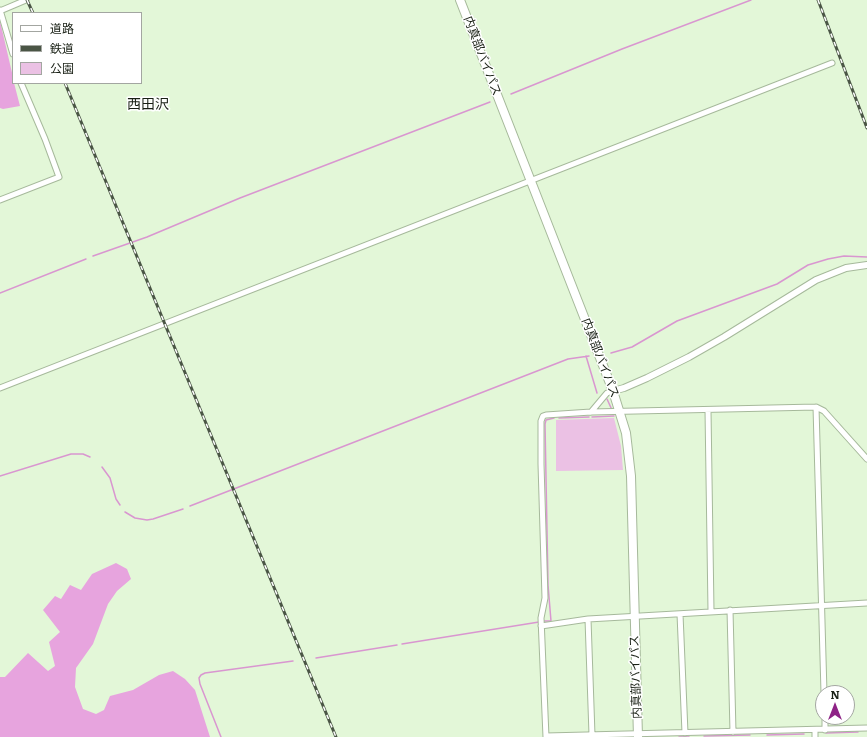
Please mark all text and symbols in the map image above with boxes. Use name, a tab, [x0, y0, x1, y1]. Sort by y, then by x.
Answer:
legend	[12, 12, 142, 84]
street label: 内真部バイパス	[460, 14, 504, 98]
text: 道路	[50, 19, 74, 37]
text: 鉄道	[50, 39, 74, 57]
text: 公園	[50, 59, 74, 77]
district label: 西田沢	[127, 97, 169, 113]
street label: 内真部バイパス	[578, 316, 622, 400]
street label: 内真部バイパス	[627, 635, 645, 719]
north arrow	[815, 685, 855, 725]
text: N	[830, 686, 840, 702]

